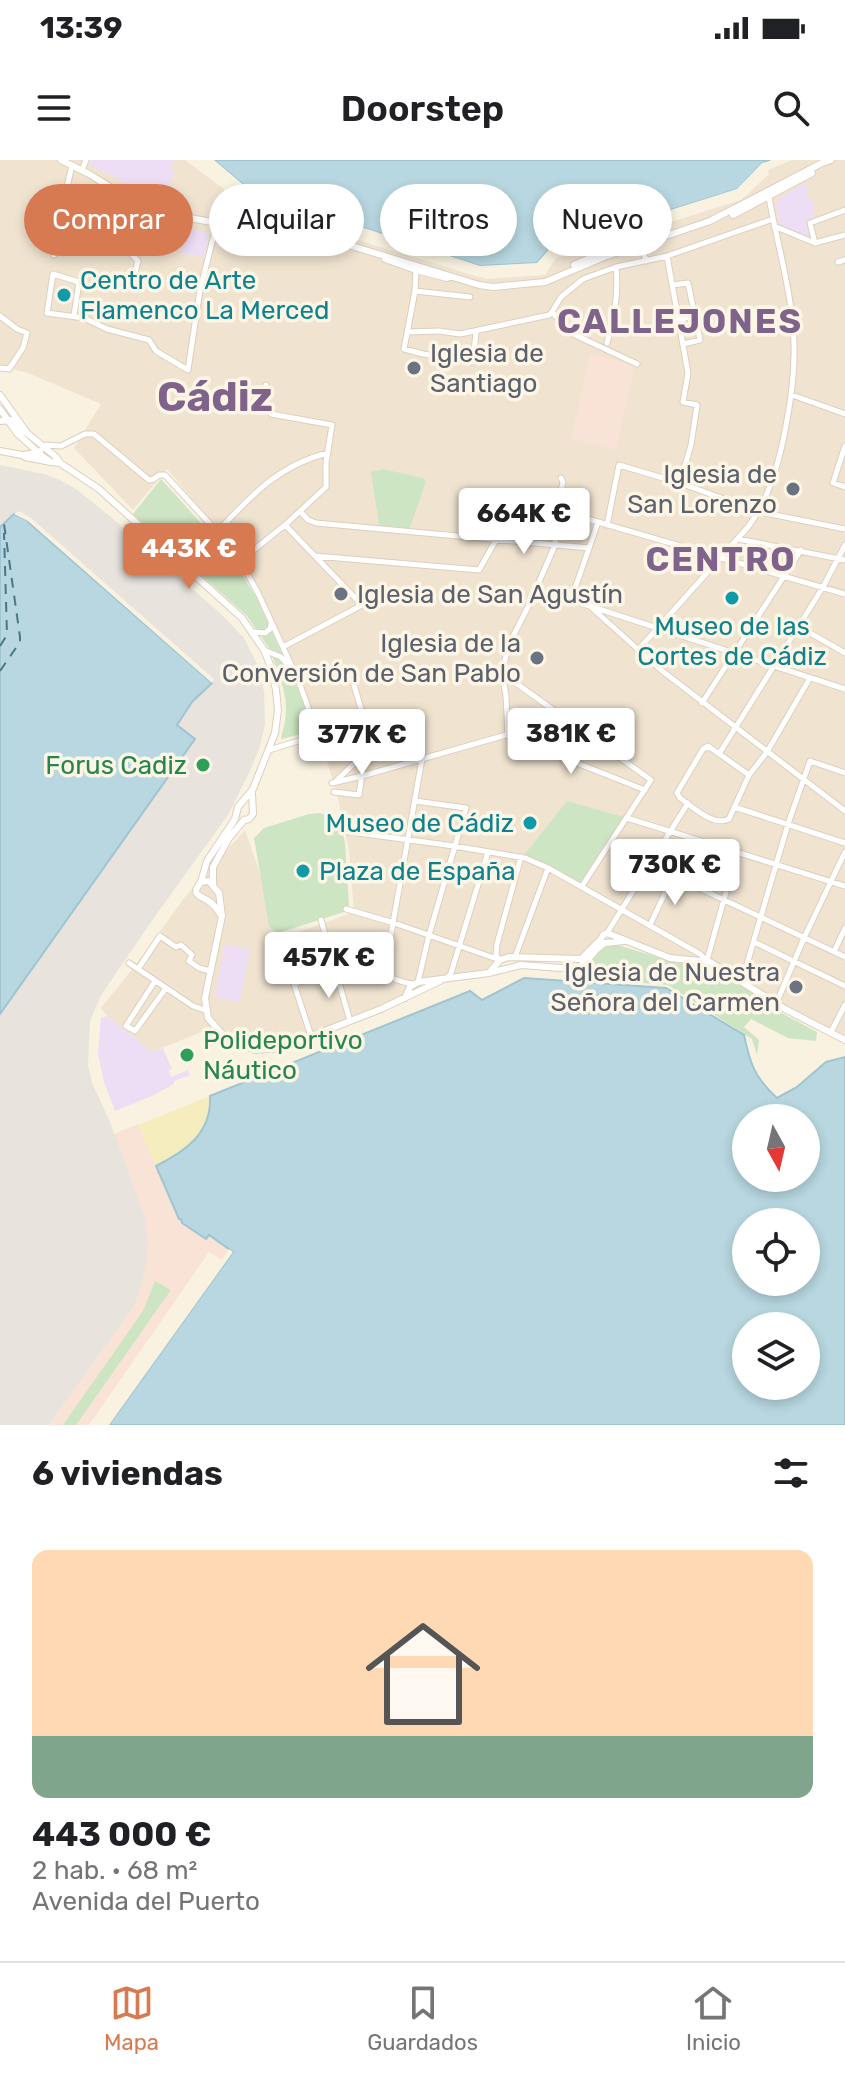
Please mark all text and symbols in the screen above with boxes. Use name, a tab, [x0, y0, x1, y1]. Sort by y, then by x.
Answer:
text: 13:39	[40, 10, 122, 46]
icon: menu	[32, 86, 76, 130]
icon: search	[769, 86, 813, 130]
text: Doorstep	[341, 87, 504, 130]
chip: Comprar	[24, 184, 193, 256]
chip: Alquilar	[209, 184, 364, 256]
chip: Filtros	[380, 184, 517, 256]
chip: Nuevo	[533, 184, 672, 256]
place label: Centro de Arte Flamenco La Merced	[80, 265, 330, 326]
marker: Centro de Arte Flamenco La Merced	[55, 286, 73, 304]
district label: CALLEJONES	[557, 301, 803, 342]
place label: Iglesia de Santiago	[430, 338, 544, 399]
marker: Iglesia de Santiago	[405, 359, 423, 377]
district label: Cádiz	[157, 372, 273, 422]
place label: Iglesia de San Lorenzo	[627, 459, 777, 520]
marker: Iglesia de San Lorenzo	[784, 480, 802, 498]
pin: 664K €	[459, 488, 589, 556]
text: 664K €	[477, 498, 571, 529]
pin: 443K €	[124, 523, 254, 591]
text: 443K €	[141, 533, 237, 564]
district label: CENTRO	[645, 539, 797, 580]
place label: Iglesia de San Agustín	[357, 579, 623, 610]
marker: Iglesia de San Agustín	[332, 585, 350, 603]
marker: Museo de las Cortes de Cádiz	[723, 589, 741, 607]
place label: Museo de las Cortes de Cádiz	[637, 611, 827, 672]
place label: Iglesia de la Conversión de San Pablo	[222, 628, 521, 689]
marker: Iglesia de la Conversión de San Pablo	[528, 649, 546, 667]
pin: 381K €	[506, 708, 636, 776]
pin: 377K €	[297, 709, 427, 777]
text: 381K €	[526, 718, 616, 749]
text: 377K €	[317, 719, 407, 750]
place label: Forus Cadiz	[45, 750, 187, 781]
marker: Forus Cadiz	[194, 756, 212, 774]
place label: Museo de Cádiz	[326, 808, 514, 839]
marker: Museo de Cádiz	[521, 814, 539, 832]
pin: 730K €	[610, 839, 740, 907]
text: 730K €	[629, 849, 721, 880]
place label: Plaza de España	[319, 856, 516, 887]
marker: Plaza de España	[294, 862, 312, 880]
pin: 457K €	[264, 932, 394, 1000]
text: 457K €	[283, 942, 375, 973]
place label: Iglesia de Nuestra Señora del Carmen	[551, 957, 780, 1018]
marker: Iglesia de Nuestra Señora del Carmen	[787, 978, 805, 996]
place label: Polideportivo Náutico	[203, 1025, 363, 1086]
marker: Polideportivo Náutico	[178, 1046, 196, 1064]
north arrow	[732, 1104, 820, 1192]
map controls	[732, 1104, 820, 1400]
button: locate	[732, 1208, 820, 1296]
button: layers	[732, 1312, 820, 1400]
icon: filters	[769, 1451, 813, 1495]
text: 6 viviendas	[32, 1453, 223, 1494]
icon: home	[351, 1602, 495, 1746]
text: 443 000 €	[32, 1814, 211, 1855]
text: 2 hab. · 68 m²	[32, 1855, 197, 1886]
text: Avenida del Puerto	[32, 1886, 260, 1917]
tab: Mapa	[104, 1981, 159, 2056]
tab: Guardados	[367, 1981, 478, 2056]
tab: Inicio	[686, 1981, 741, 2056]

